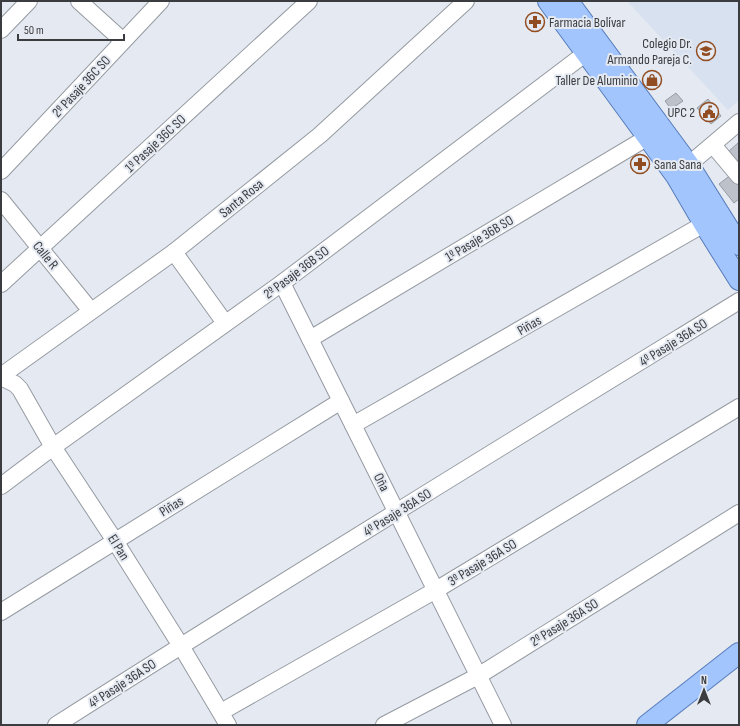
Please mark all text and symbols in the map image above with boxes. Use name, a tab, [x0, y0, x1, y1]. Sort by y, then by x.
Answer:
pharmacy icon: Farmacia Bolívar	[524, 11, 546, 33]
place label: Farmacia Bolívar	[549, 14, 626, 31]
scale bar	[18, 16, 124, 42]
text: 50 m	[24, 23, 44, 38]
place label: Colegio Dr. Armando Pareja C.	[606, 35, 692, 68]
school or university icon: Colegio Dr. Armando Pareja C.	[695, 40, 717, 62]
street label: 2º Pasaje 36C SO	[49, 52, 114, 121]
shop icon: Taller De Aluminio	[641, 69, 663, 91]
place label: Taller De Aluminio	[555, 72, 638, 89]
public building icon: UPC 2	[698, 101, 720, 123]
place label: UPC 2	[667, 104, 695, 121]
street label: 1º Pasaje 36C SO	[121, 111, 189, 176]
pharmacy icon: Sana Sana	[629, 153, 651, 175]
place label: Sana Sana	[654, 156, 702, 173]
street label: Santa Rosa	[216, 175, 267, 221]
street label: 1º Pasaje 36B SO	[442, 211, 517, 265]
street label: Calle R	[29, 238, 62, 273]
street label: 2º Pasaje 36B SO	[260, 242, 332, 302]
street label: Piñas	[514, 312, 544, 339]
street label: 4º Pasaje 36A SO	[636, 315, 711, 370]
street label: Oña	[370, 470, 393, 494]
street label: 4º Pasaje 36A SO	[360, 485, 435, 540]
street label: Piñas	[156, 493, 186, 520]
street label: El Pan	[104, 531, 133, 564]
street label: 3º Pasaje 36A SO	[445, 535, 520, 590]
street label: 2º Pasaje 36A SO	[527, 595, 602, 650]
street label: 4º Pasaje 36A SO	[85, 655, 159, 712]
north arrow	[684, 670, 724, 710]
text: N	[701, 674, 707, 687]

